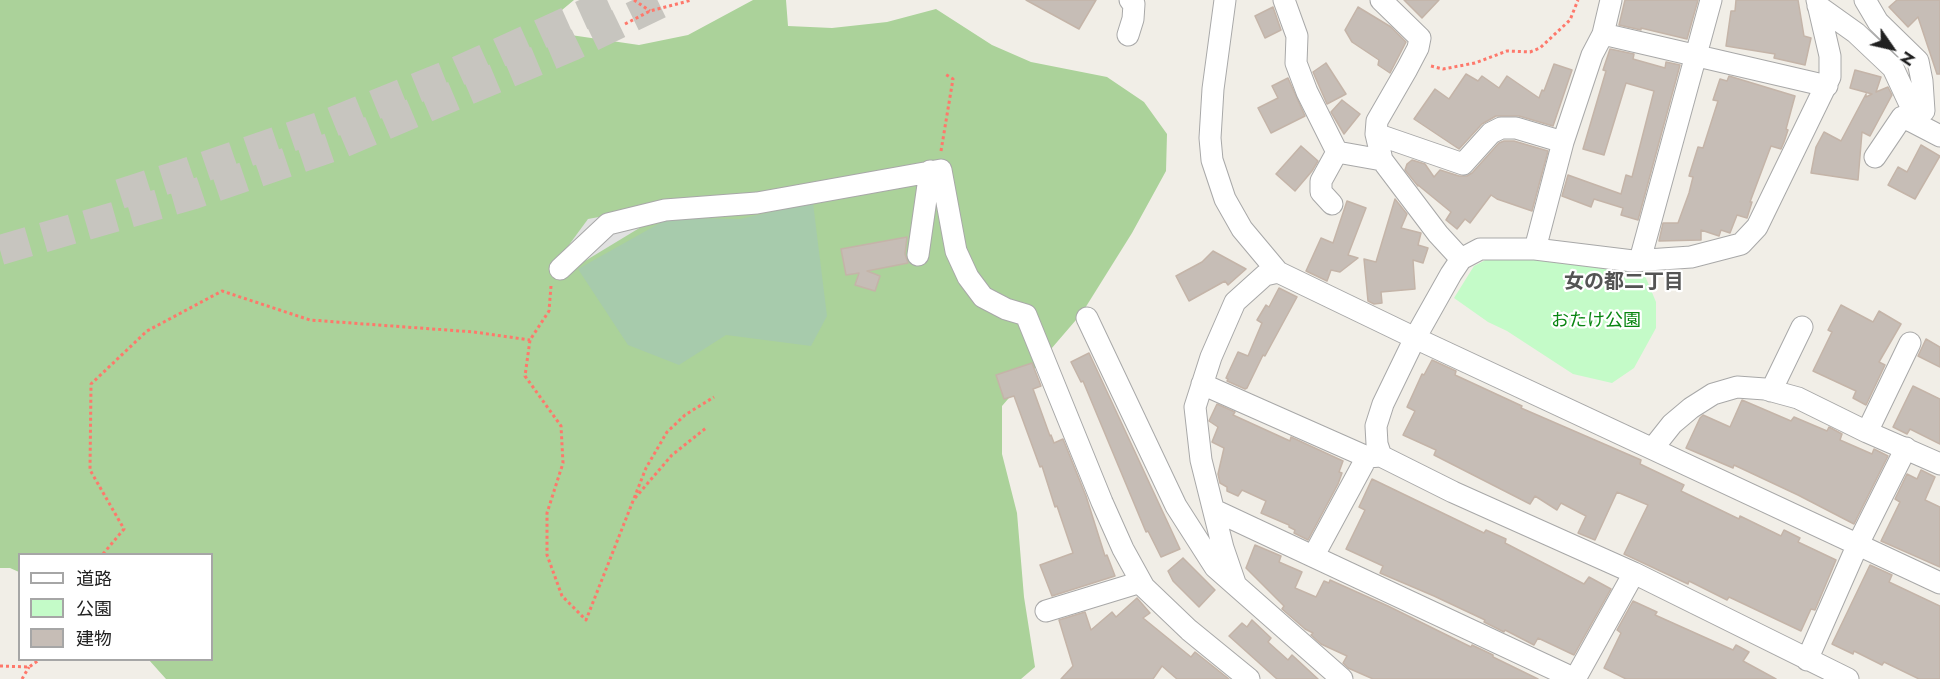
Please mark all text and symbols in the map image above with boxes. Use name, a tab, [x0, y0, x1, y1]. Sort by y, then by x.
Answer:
north arrow	[1862, 18, 1922, 78]
text: N	[1894, 47, 1920, 70]
district label: 女の都二丁目	[1564, 271, 1684, 295]
park label: おたけ公園	[1551, 311, 1641, 333]
legend	[18, 553, 213, 661]
text: 道路	[76, 566, 112, 592]
text: 公園	[76, 596, 112, 622]
text: 建物	[76, 626, 112, 652]

